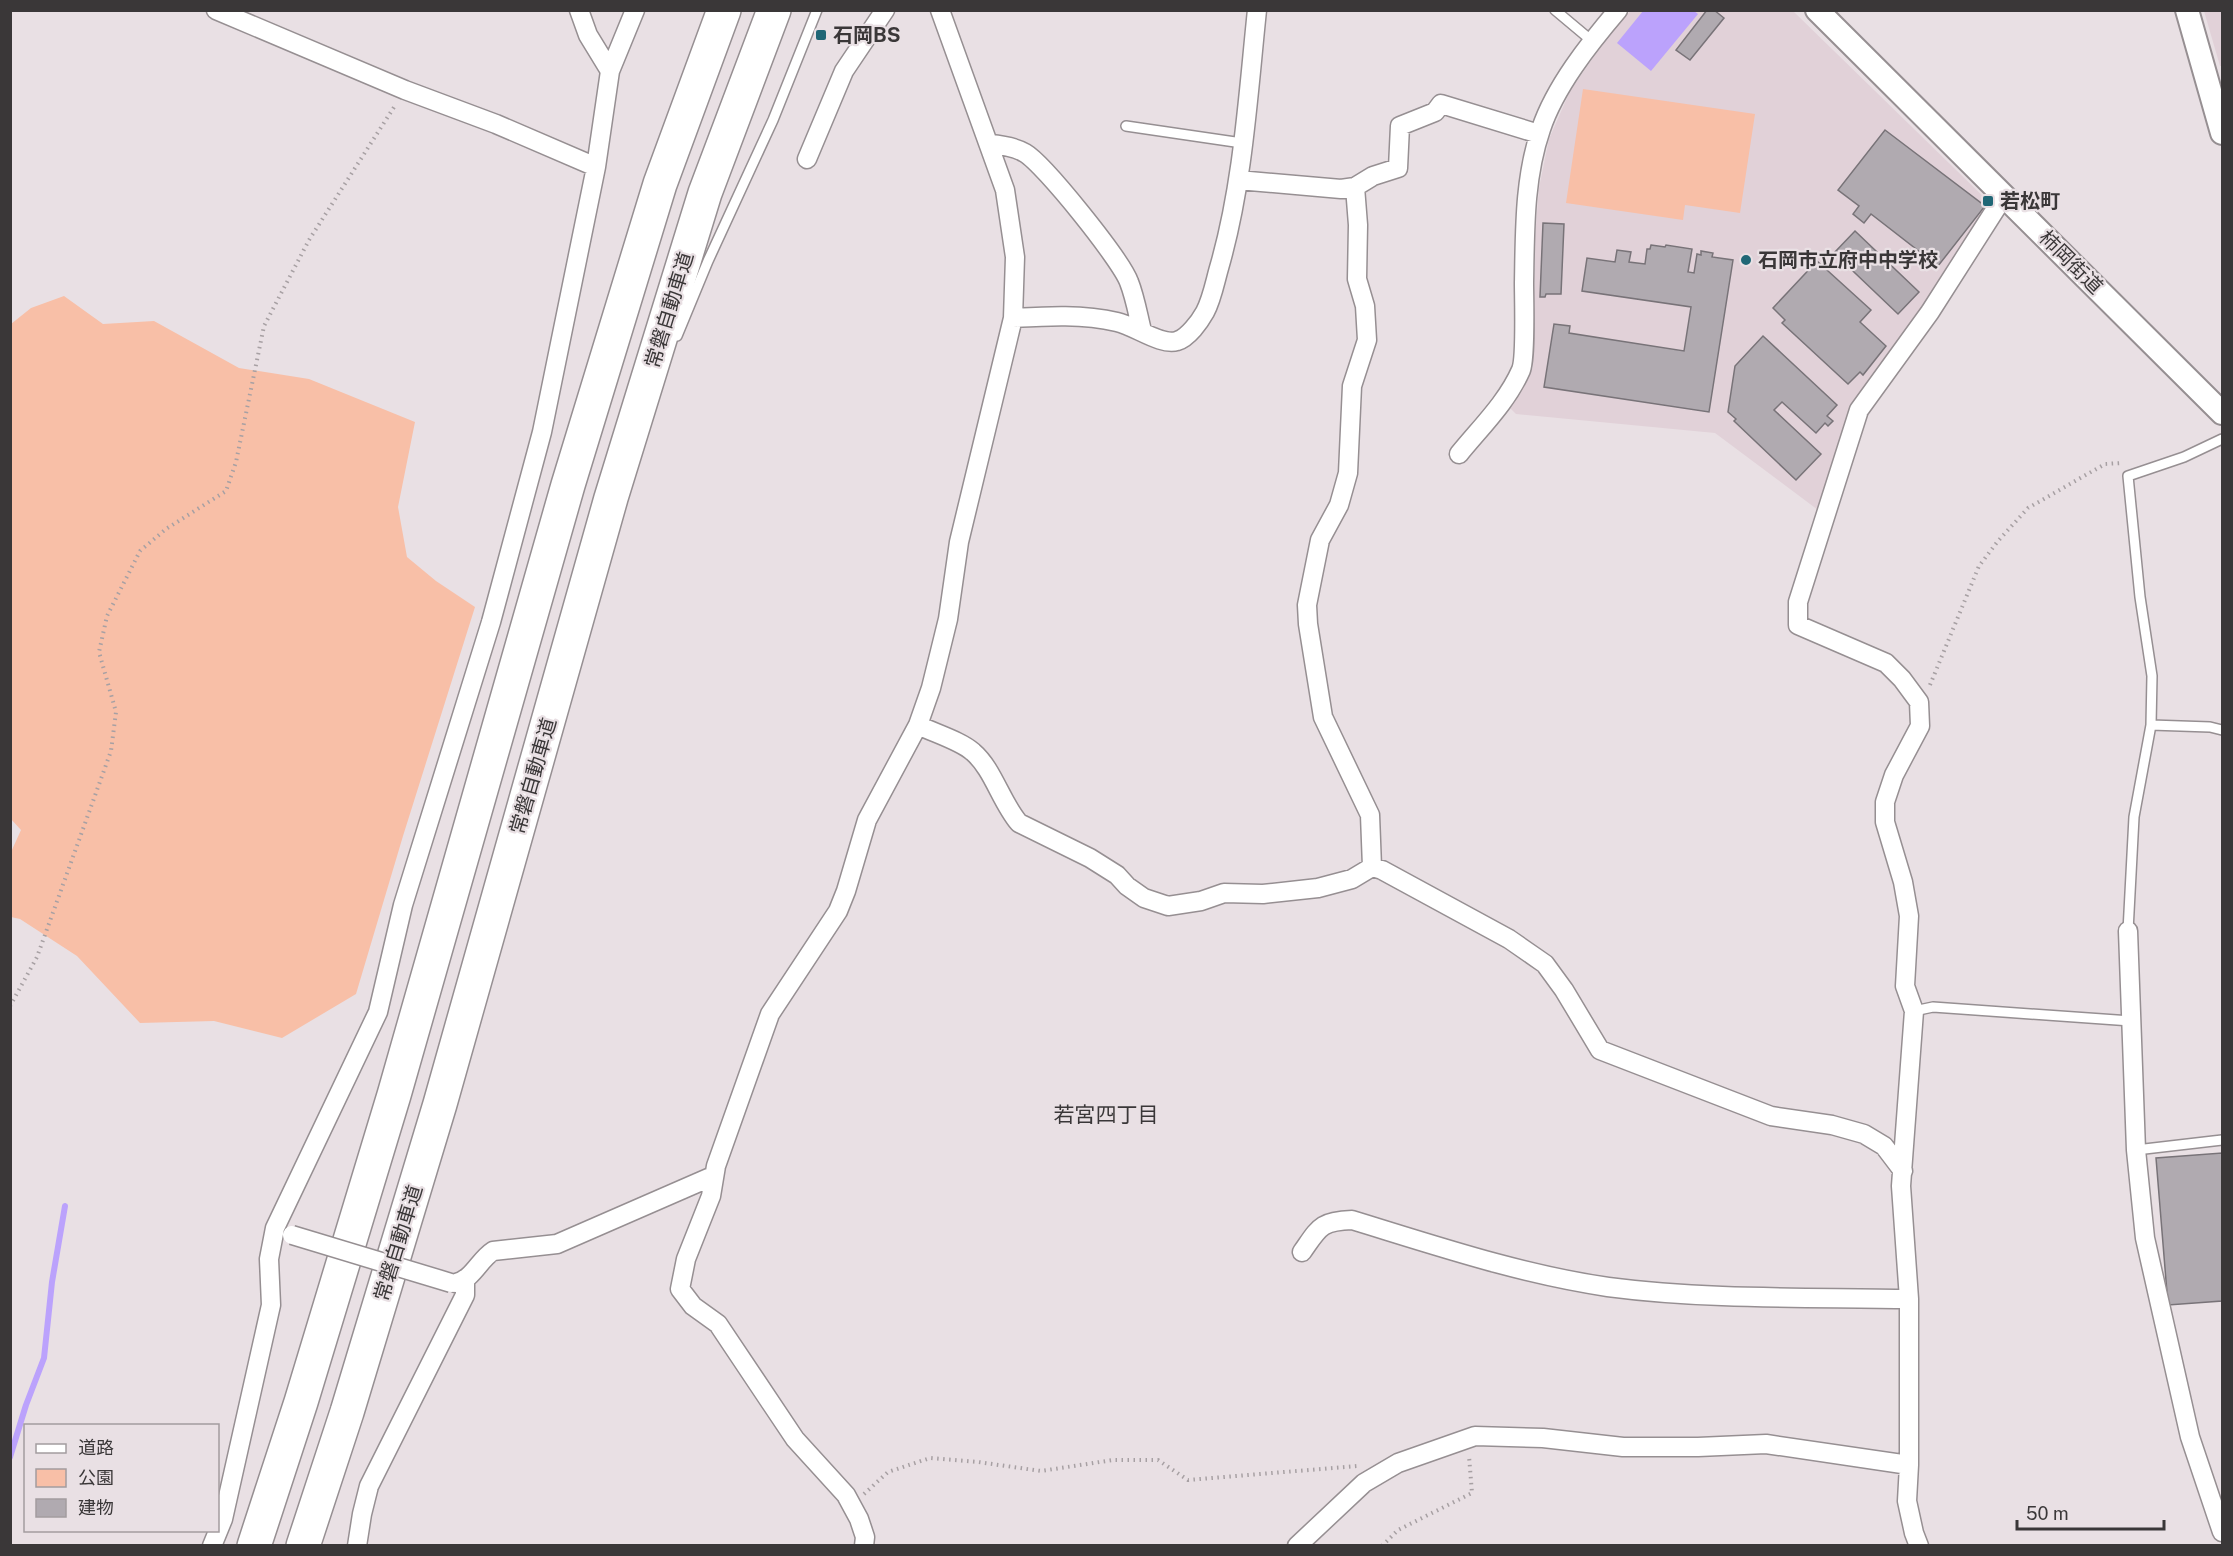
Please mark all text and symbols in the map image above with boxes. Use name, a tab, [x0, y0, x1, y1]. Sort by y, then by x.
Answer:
place label: 石岡BS	[833, 23, 901, 47]
marker: 石岡BS	[814, 28, 828, 42]
place label: 若松町	[2000, 189, 2060, 213]
marker: 若松町	[1981, 194, 1995, 208]
street label: 柿岡街道	[2034, 225, 2108, 299]
place label: 石岡市立府中中学校	[1758, 248, 1938, 272]
street label: 常磐自動車道	[640, 249, 698, 371]
marker: 石岡市立府中中学校	[1739, 253, 1753, 267]
street label: 常磐自動車道	[505, 715, 561, 837]
district label: 若宮四丁目	[1054, 1102, 1159, 1127]
street label: 常磐自動車道	[369, 1182, 427, 1304]
legend	[24, 1424, 219, 1532]
text: 道路	[78, 1437, 114, 1458]
text: 公園	[78, 1467, 114, 1488]
scale bar	[2017, 1493, 2164, 1531]
text: 建物	[78, 1497, 114, 1518]
text: 50 m	[2026, 1503, 2069, 1524]

